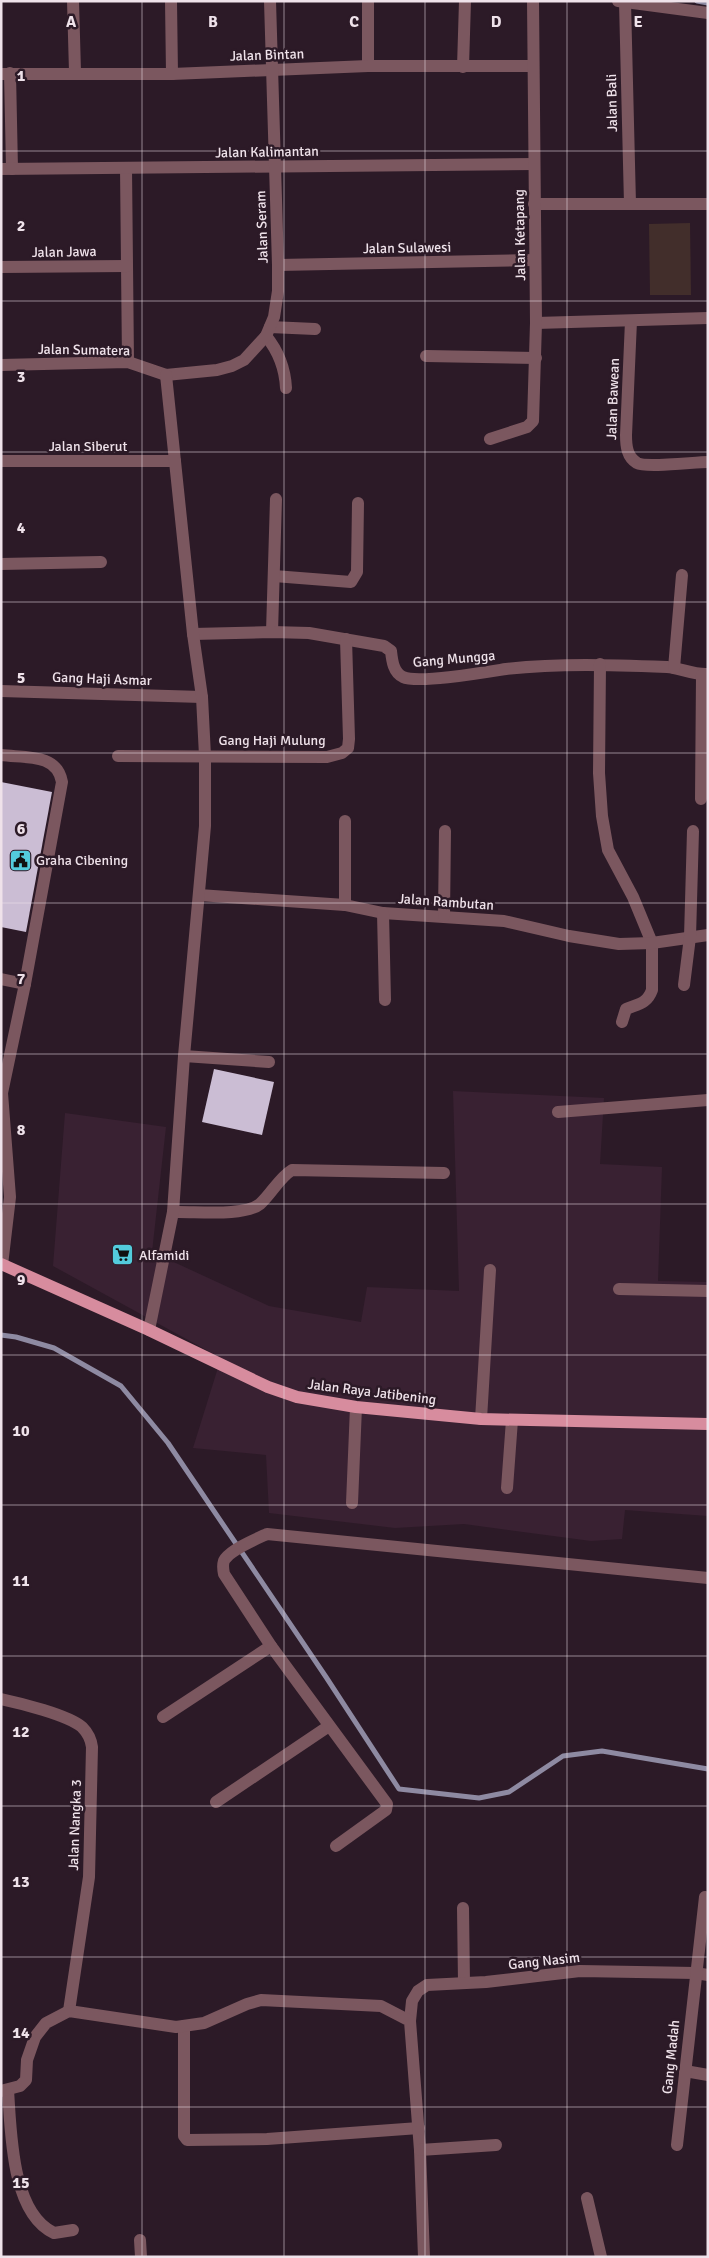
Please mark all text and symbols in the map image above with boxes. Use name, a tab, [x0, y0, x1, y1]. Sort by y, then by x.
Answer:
text: A	[66, 12, 77, 32]
text: B	[208, 12, 218, 32]
text: C	[349, 12, 359, 32]
text: D	[491, 12, 502, 32]
text: E	[633, 12, 643, 32]
street label: Jalan Bintan	[229, 45, 305, 65]
text: 1	[17, 66, 26, 86]
street label: Jalan Bali	[603, 74, 621, 132]
street label: Jalan Kalimantan	[215, 143, 319, 161]
street label: Jalan Ketapang	[511, 189, 529, 281]
street label: Jalan Seram	[252, 190, 272, 264]
text: 2	[17, 216, 25, 236]
street label: Jalan Sulawesi	[363, 239, 451, 257]
street label: Jalan Jawa	[31, 243, 97, 261]
street label: Jalan Sumatera	[38, 341, 130, 359]
street label: Jalan Bawean	[603, 358, 623, 440]
text: 3	[17, 367, 25, 387]
street label: Jalan Siberut	[49, 438, 127, 455]
text: 4	[17, 518, 26, 538]
street label: Gang Mungga	[412, 647, 496, 671]
text: 5	[17, 668, 25, 688]
street label: Gang Haji Asmar	[52, 669, 153, 689]
street label: Gang Haji Mulung	[218, 732, 326, 749]
text: 6	[17, 819, 26, 839]
public building icon: Graha Cibening	[8, 848, 32, 872]
place label: Graha Cibening	[36, 852, 128, 869]
street label: Jalan Rambutan	[397, 890, 495, 914]
text: 7	[17, 969, 26, 989]
text: 8	[17, 1120, 26, 1140]
supermarket icon: Alfamidi	[111, 1243, 135, 1267]
place label: Alfamidi	[139, 1247, 189, 1264]
text: 9	[17, 1270, 26, 1290]
street label: Jalan Raya Jatibening	[307, 1376, 437, 1408]
text: 10	[12, 1421, 30, 1441]
text: 11	[12, 1571, 30, 1591]
text: 12	[12, 1722, 30, 1742]
street label: Jalan Nangka 3	[65, 1779, 85, 1871]
text: 13	[12, 1872, 30, 1892]
street label: Gang Nasim	[507, 1949, 581, 1973]
street label: Gang Madah	[659, 2019, 683, 2095]
text: 14	[12, 2023, 30, 2043]
text: 15	[12, 2173, 30, 2193]

